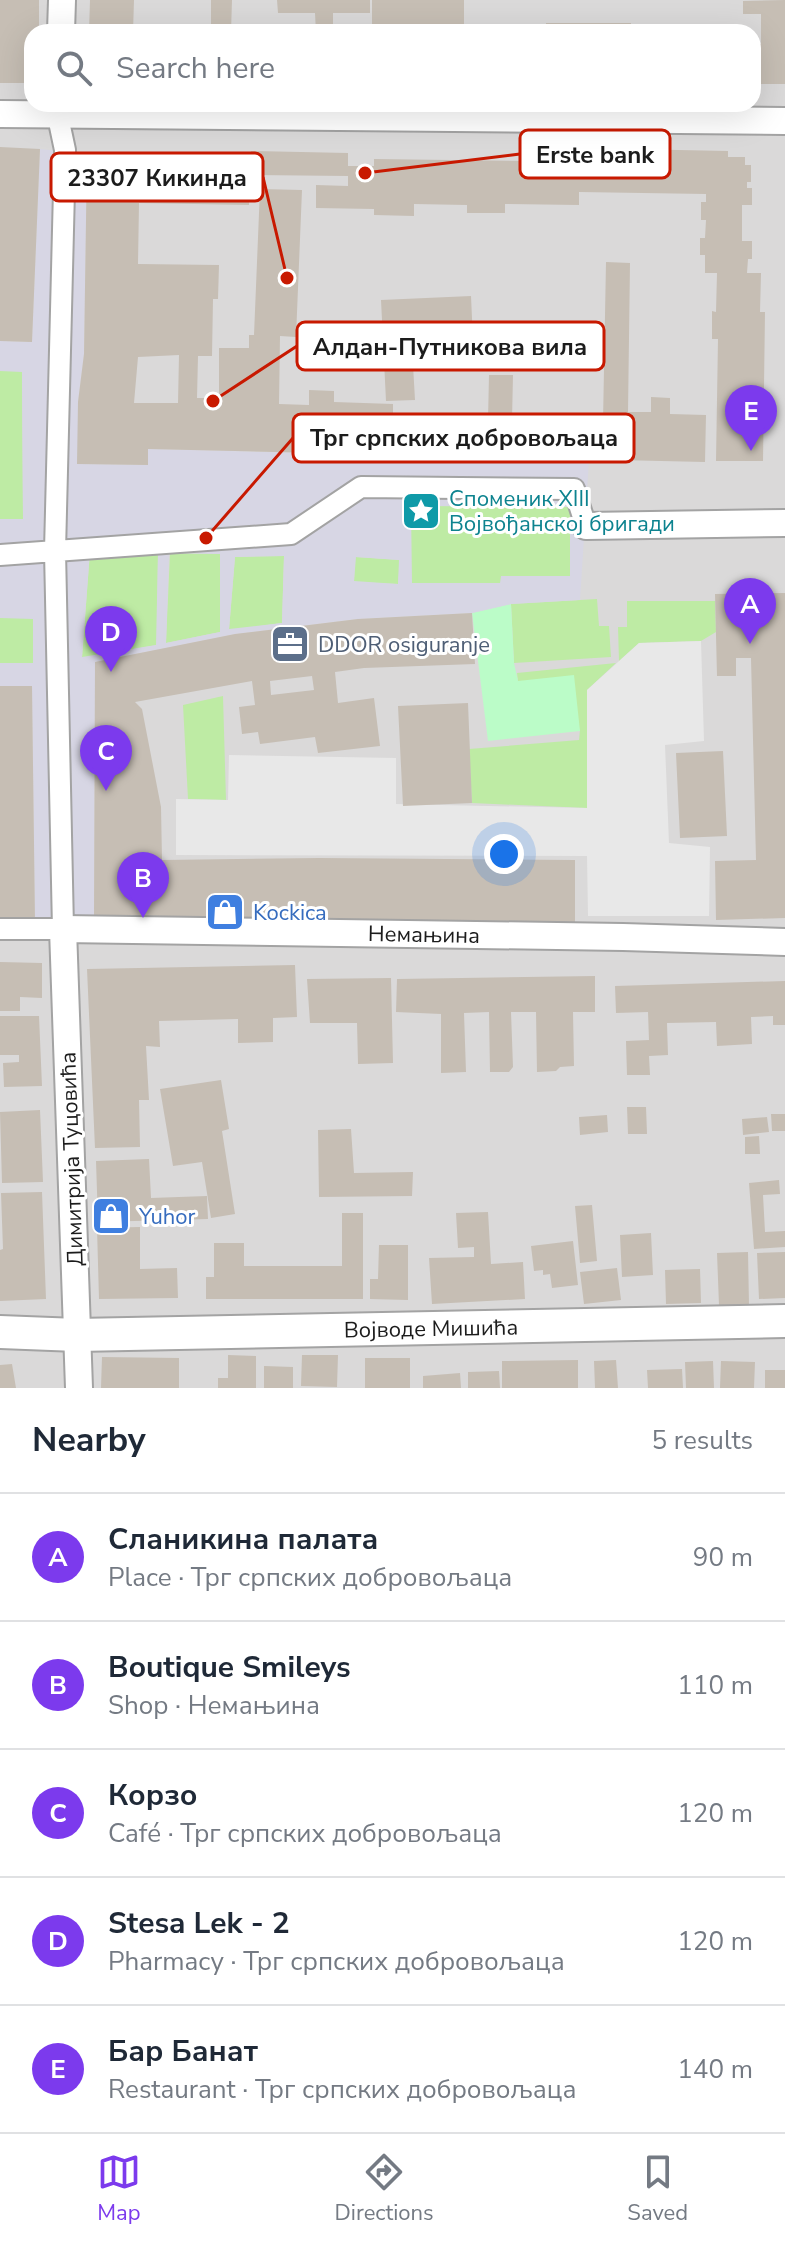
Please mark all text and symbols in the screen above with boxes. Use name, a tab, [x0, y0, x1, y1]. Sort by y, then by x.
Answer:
search box	[24, 24, 761, 112]
icon: search	[52, 46, 96, 90]
text: Search here	[116, 48, 275, 89]
callout: Erste bank	[520, 130, 670, 178]
text: Erste bank	[536, 139, 655, 171]
callout: 23307 Кикинда	[51, 153, 263, 201]
text: 23307 Кикинда	[67, 162, 247, 194]
callout: Алдан-Путникова вила	[297, 322, 604, 370]
text: Алдан-Путникова вила	[313, 331, 587, 363]
pin: E	[725, 385, 777, 451]
callout: Трг српских добровољаца	[293, 414, 634, 462]
text: Трг српских добровољаца	[310, 422, 618, 454]
place label: Споменик XIII Војвођанској бригади	[449, 484, 675, 539]
place icon: Споменик XIII Војвођанској бригади	[400, 490, 442, 532]
pin: A	[724, 578, 776, 644]
pin: D	[85, 606, 137, 672]
office icon: DDOR osiguranje	[269, 623, 311, 665]
place label: DDOR osiguranje	[318, 630, 490, 660]
pin: C	[80, 725, 132, 791]
your location	[484, 834, 524, 874]
pin: B	[117, 852, 169, 918]
shop icon: Kockica	[204, 891, 246, 933]
place label: Kockica	[253, 898, 327, 928]
street label: Немањина	[368, 919, 480, 951]
street label: Димитрија Туцовића	[53, 1051, 91, 1266]
shop icon: Yuhor	[90, 1195, 132, 1237]
place label: Yuhor	[138, 1202, 196, 1232]
street label: Војводе Мишића	[344, 1312, 519, 1346]
text: Nearby	[32, 1417, 146, 1463]
text: 5 results	[652, 1423, 753, 1458]
text: Сланикина палата	[108, 1519, 378, 1560]
text: A	[48, 1540, 68, 1575]
text: 90 m	[693, 1540, 753, 1575]
text: Place · Трг српских добровољаца	[108, 1560, 512, 1595]
text: Boutique Smileys	[108, 1647, 351, 1688]
text: B	[49, 1668, 67, 1703]
text: 110 m	[677, 1668, 753, 1703]
text: Shop · Немањина	[108, 1688, 320, 1723]
text: Корзо	[108, 1775, 197, 1816]
text: C	[49, 1796, 67, 1831]
text: 120 m	[677, 1796, 753, 1831]
text: Café · Трг српских добровољаца	[108, 1816, 502, 1851]
text: Stesa Lek - 2	[108, 1903, 290, 1944]
text: D	[48, 1924, 68, 1959]
text: 120 m	[677, 1924, 753, 1959]
text: Pharmacy · Трг српских добровољаца	[108, 1944, 565, 1979]
text: Бар Банат	[108, 2031, 258, 2072]
text: E	[50, 2052, 66, 2087]
text: 140 m	[677, 2052, 753, 2087]
text: Restaurant · Трг српских добровољаца	[108, 2072, 576, 2107]
tab: Map	[97, 2150, 141, 2228]
tab: Directions	[335, 2150, 434, 2228]
tab: Saved	[627, 2150, 688, 2228]

